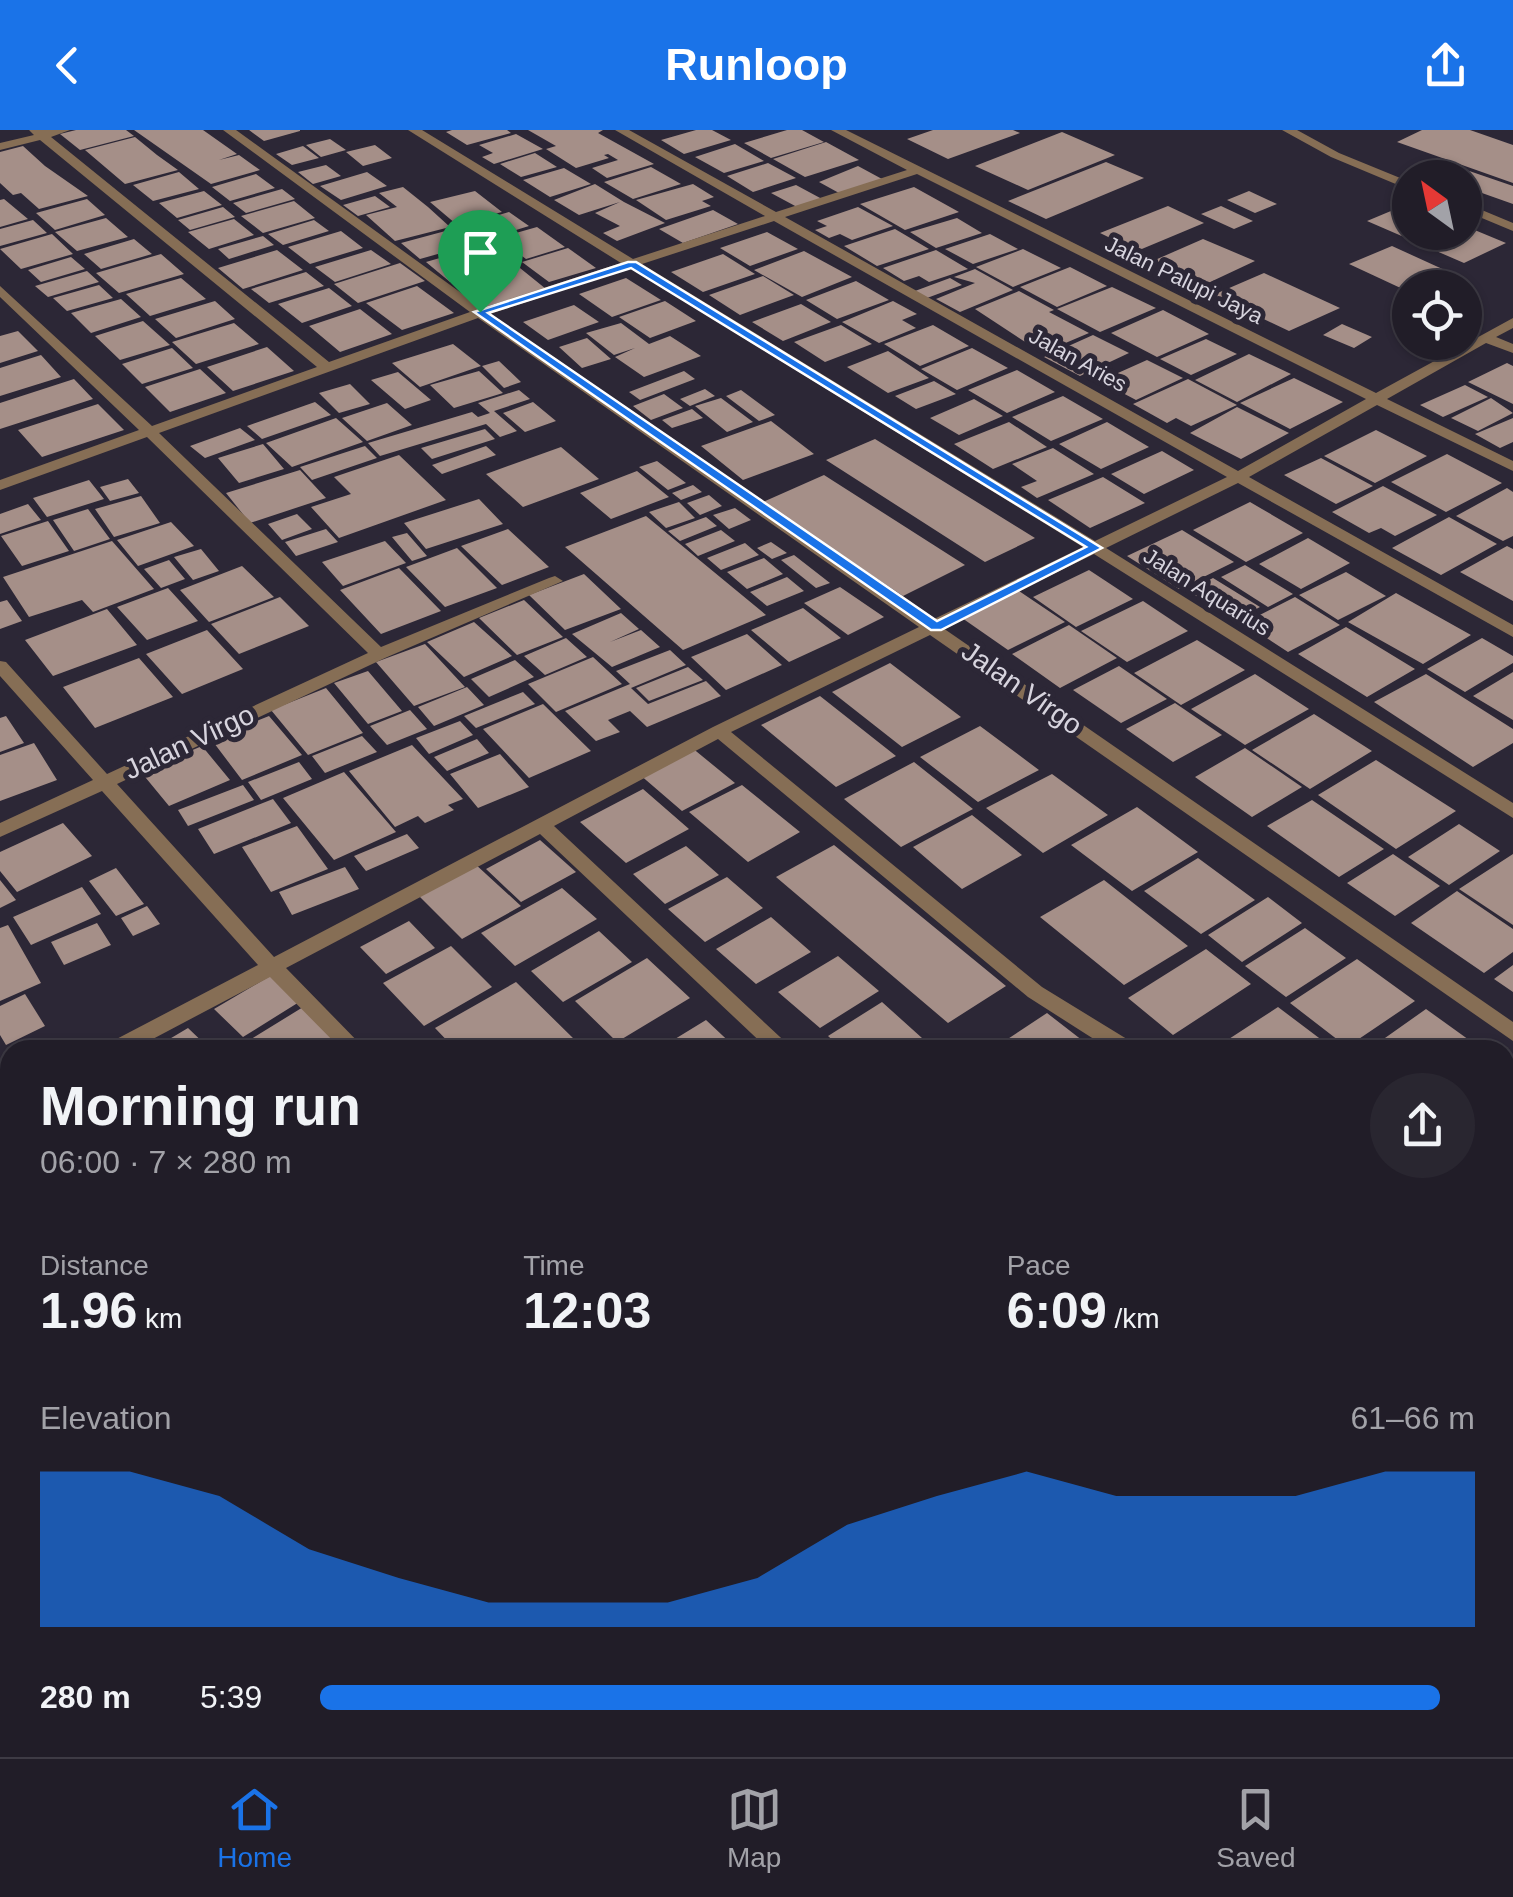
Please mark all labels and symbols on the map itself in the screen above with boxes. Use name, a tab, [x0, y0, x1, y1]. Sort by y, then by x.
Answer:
north arrow	[1392, 160, 1482, 250]
pin	[438, 210, 523, 313]
street label: Jalan Palupi Jaya	[1101, 231, 1268, 329]
street label: Jalan Aries	[1025, 323, 1131, 397]
street label: Jalan Aquarius	[1139, 543, 1275, 641]
street label: Jalan Virgo	[956, 635, 1088, 741]
street label: Jalan Virgo	[119, 698, 259, 786]

